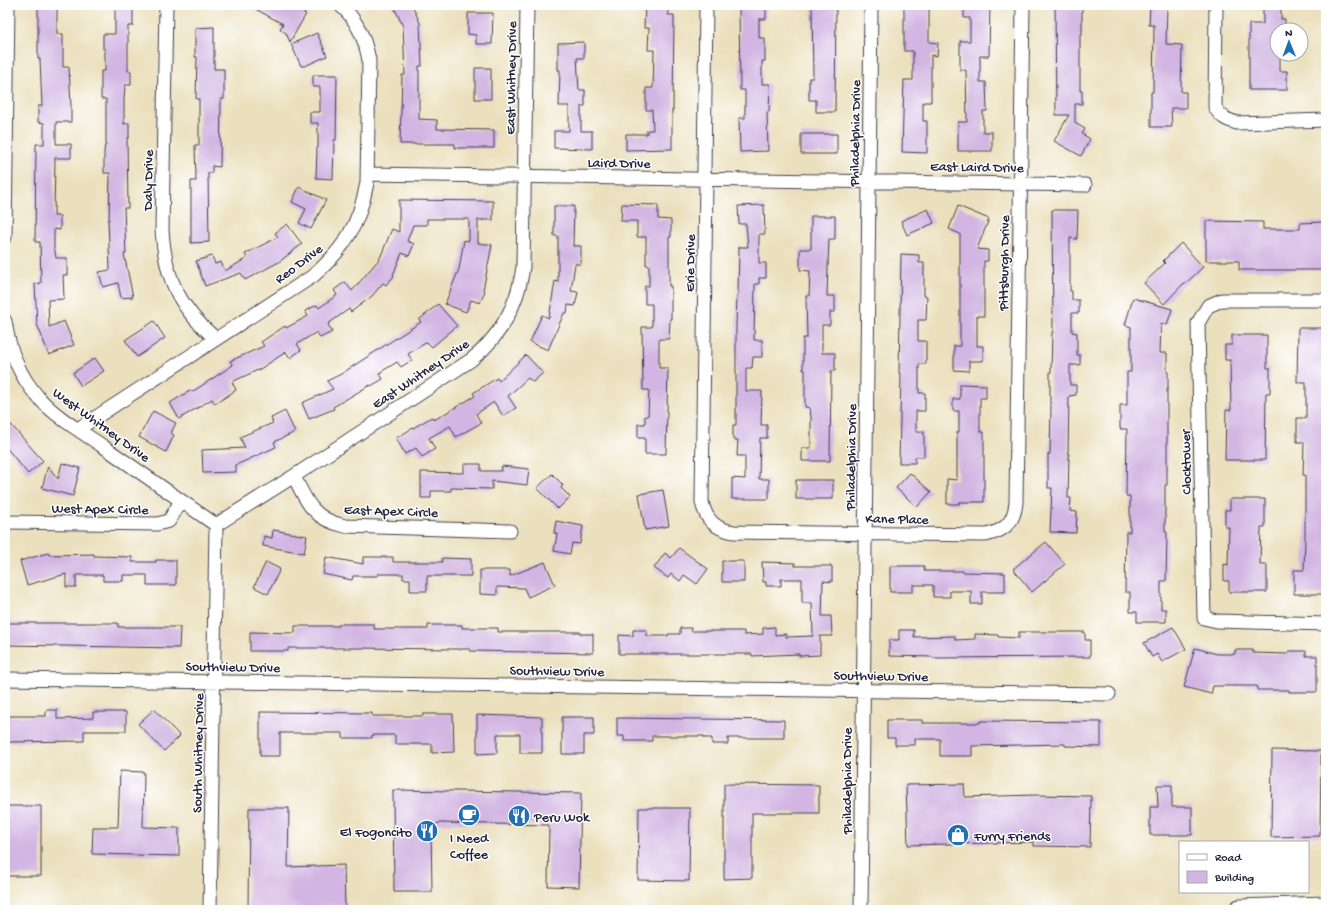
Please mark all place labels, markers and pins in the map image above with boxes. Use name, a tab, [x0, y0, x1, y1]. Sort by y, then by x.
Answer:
cafe icon: I Need Coffee	[456, 802, 482, 828]
restaurant icon: Peru Wok	[506, 803, 532, 829]
place label: Peru Wok	[533, 810, 591, 827]
restaurant icon: El Fogoncito	[414, 818, 440, 844]
shop icon: Furry Friends	[945, 822, 971, 848]
place label: El Fogoncito	[340, 825, 412, 842]
place label: Furry Friends	[973, 829, 1051, 846]
place label: I Need Coffee	[450, 831, 490, 864]

